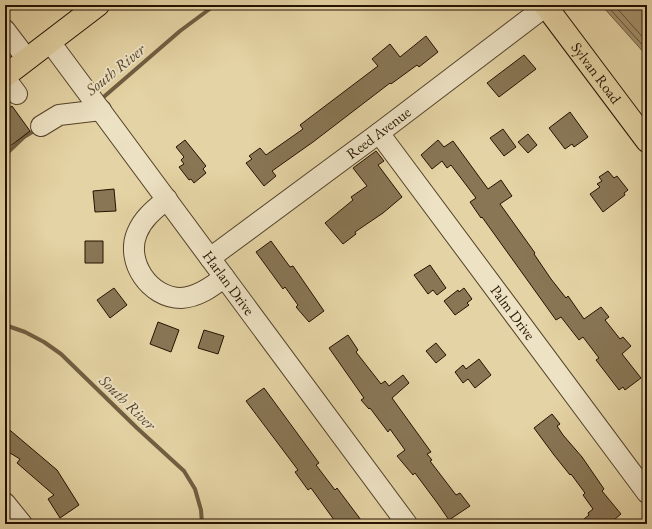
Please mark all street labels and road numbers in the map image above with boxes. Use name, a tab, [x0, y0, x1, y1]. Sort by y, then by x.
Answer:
street label: Sylvan Road	[567, 38, 626, 107]
street label: Reed Avenue	[342, 102, 415, 163]
street label: Harlan Drive	[199, 247, 259, 319]
street label: Palm Drive	[486, 281, 540, 344]

